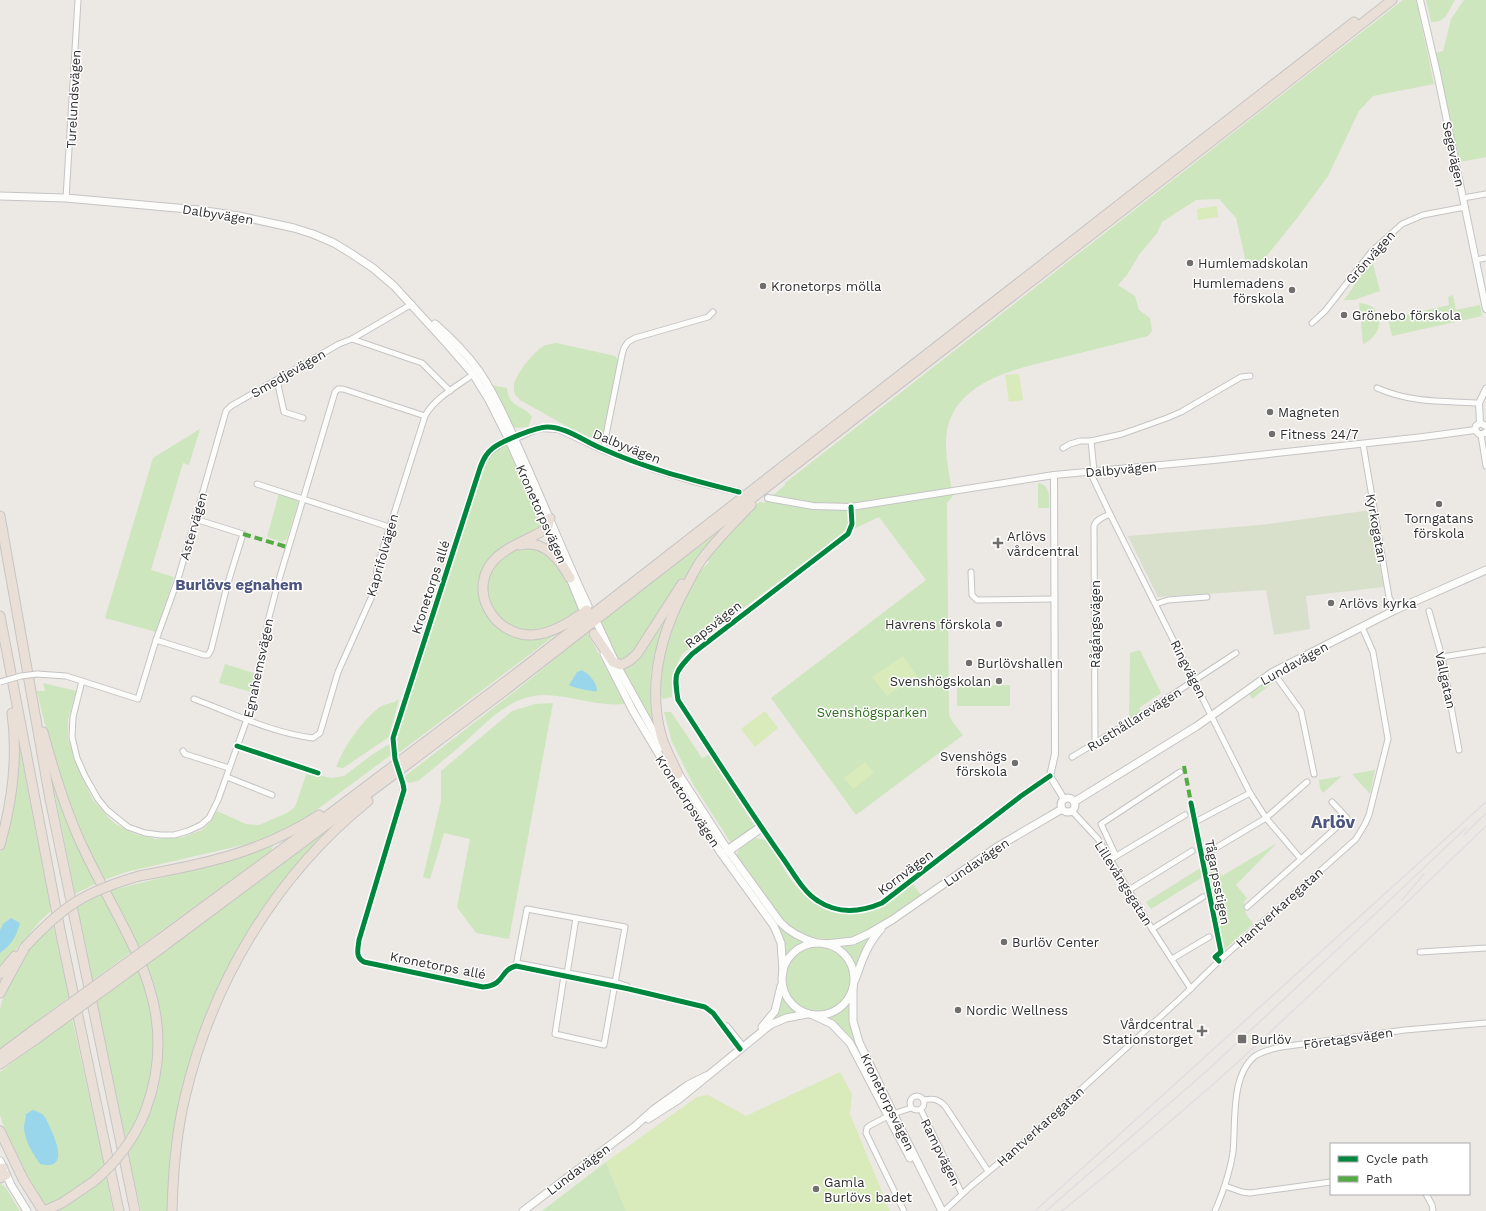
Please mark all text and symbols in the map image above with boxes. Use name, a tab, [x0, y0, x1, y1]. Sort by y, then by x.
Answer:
street label: Turelundsvägen	[63, 49, 84, 149]
street label: Segevägen	[1439, 120, 1468, 188]
street label: Dalbyvägen	[181, 201, 255, 228]
street label: Grönvägen	[1343, 228, 1398, 287]
place label: Humlemadskolan	[1198, 256, 1308, 271]
marker: Humlemadskolan	[1185, 258, 1195, 268]
place label: Humlemadens förskola	[1192, 276, 1285, 306]
place label: Kronetorps mölla	[771, 279, 882, 294]
marker: Kronetorps mölla	[758, 281, 768, 291]
marker: Humlemadens förskola	[1287, 285, 1297, 295]
place label: Grönebo förskola	[1352, 308, 1462, 323]
marker: Grönebo förskola	[1339, 310, 1349, 320]
street label: Smedjevägen	[248, 346, 328, 401]
place label: Magneten	[1278, 405, 1340, 420]
marker: Magneten	[1265, 407, 1275, 417]
street label: Dalbyvägen	[591, 426, 663, 467]
place label: Fitness 24/7	[1280, 427, 1359, 442]
marker: Fitness 24/7	[1267, 429, 1277, 439]
street label: Dalbyvägen	[1085, 459, 1157, 480]
street label: Kronetorpsvägen	[513, 462, 570, 566]
street label: Astervägen	[177, 490, 210, 562]
street label: Kyrkogatan	[1363, 492, 1390, 564]
marker: Torngatans förskola	[1434, 499, 1444, 509]
place label: Torngatans förskola	[1404, 511, 1474, 541]
street label: Kaprifolvägen	[363, 512, 401, 598]
place label: Arlövs vårdcentral	[1007, 529, 1079, 559]
marker: Arlövs vårdcentral	[992, 537, 1004, 549]
street label: Kronetorps allé	[408, 538, 453, 636]
district label: Burlövs egnahem	[175, 576, 303, 594]
street label: Rågångsvägen	[1088, 580, 1103, 668]
place label: Arlövs kyrka	[1339, 596, 1417, 611]
street label: Rapsvägen	[682, 598, 744, 651]
marker: Arlövs kyrka	[1326, 598, 1336, 608]
street label: Egnahemsvägen	[241, 617, 276, 719]
place label: Havrens förskola	[885, 617, 992, 632]
marker: Havrens förskola	[994, 619, 1004, 629]
street label: Ringvägen	[1167, 638, 1210, 701]
street label: Lundavägen	[1258, 639, 1331, 688]
street label: Vallgatan	[1432, 650, 1459, 710]
place label: Burlövshallen	[977, 656, 1063, 671]
marker: Burlövshallen	[964, 658, 974, 668]
place label: Svenshögskolan	[890, 674, 991, 689]
marker: Svenshögskolan	[994, 676, 1004, 686]
street label: Rusthållarevägen	[1084, 684, 1184, 754]
park label: Svenshögsparken	[817, 705, 927, 720]
place label: Svenshögs förskola	[940, 749, 1008, 779]
street label: Kronetorpsvägen	[652, 752, 723, 850]
marker: Svenshögs förskola	[1010, 758, 1020, 768]
district label: Arlöv	[1311, 812, 1355, 832]
street label: Lundavägen	[941, 835, 1012, 890]
street label: Lillevångsgatan	[1091, 838, 1156, 928]
street label: Tågarpsstigen	[1202, 838, 1233, 926]
street label: Kornvägen	[875, 847, 936, 898]
street label: Hantverkaregatan	[1233, 864, 1326, 950]
place label: Burlöv Center	[1012, 935, 1099, 950]
marker: Burlöv Center	[999, 937, 1009, 947]
street label: Kronetorps allé	[389, 949, 487, 982]
place label: Nordic Wellness	[966, 1003, 1068, 1018]
marker: Nordic Wellness	[953, 1005, 963, 1015]
place label: Vårdcentral Stationstorget	[1103, 1017, 1194, 1047]
marker: Vårdcentral Stationstorget	[1196, 1025, 1208, 1037]
street label: Företagsvägen	[1302, 1025, 1394, 1052]
place label: Burlöv	[1251, 1032, 1292, 1047]
marker: Burlöv	[1236, 1033, 1248, 1045]
street label: Kronetorpsvägen	[857, 1051, 918, 1153]
street label: Hantverkaregatan	[994, 1083, 1087, 1169]
street label: Rampvägen	[918, 1116, 963, 1188]
street label: Lundavägen	[544, 1141, 613, 1198]
legend	[1330, 1143, 1470, 1195]
text: Cycle path	[1366, 1152, 1428, 1166]
text: Path	[1366, 1172, 1392, 1186]
place label: Gamla Burlövs badet	[824, 1175, 912, 1205]
marker: Gamla Burlövs badet	[811, 1184, 821, 1194]

